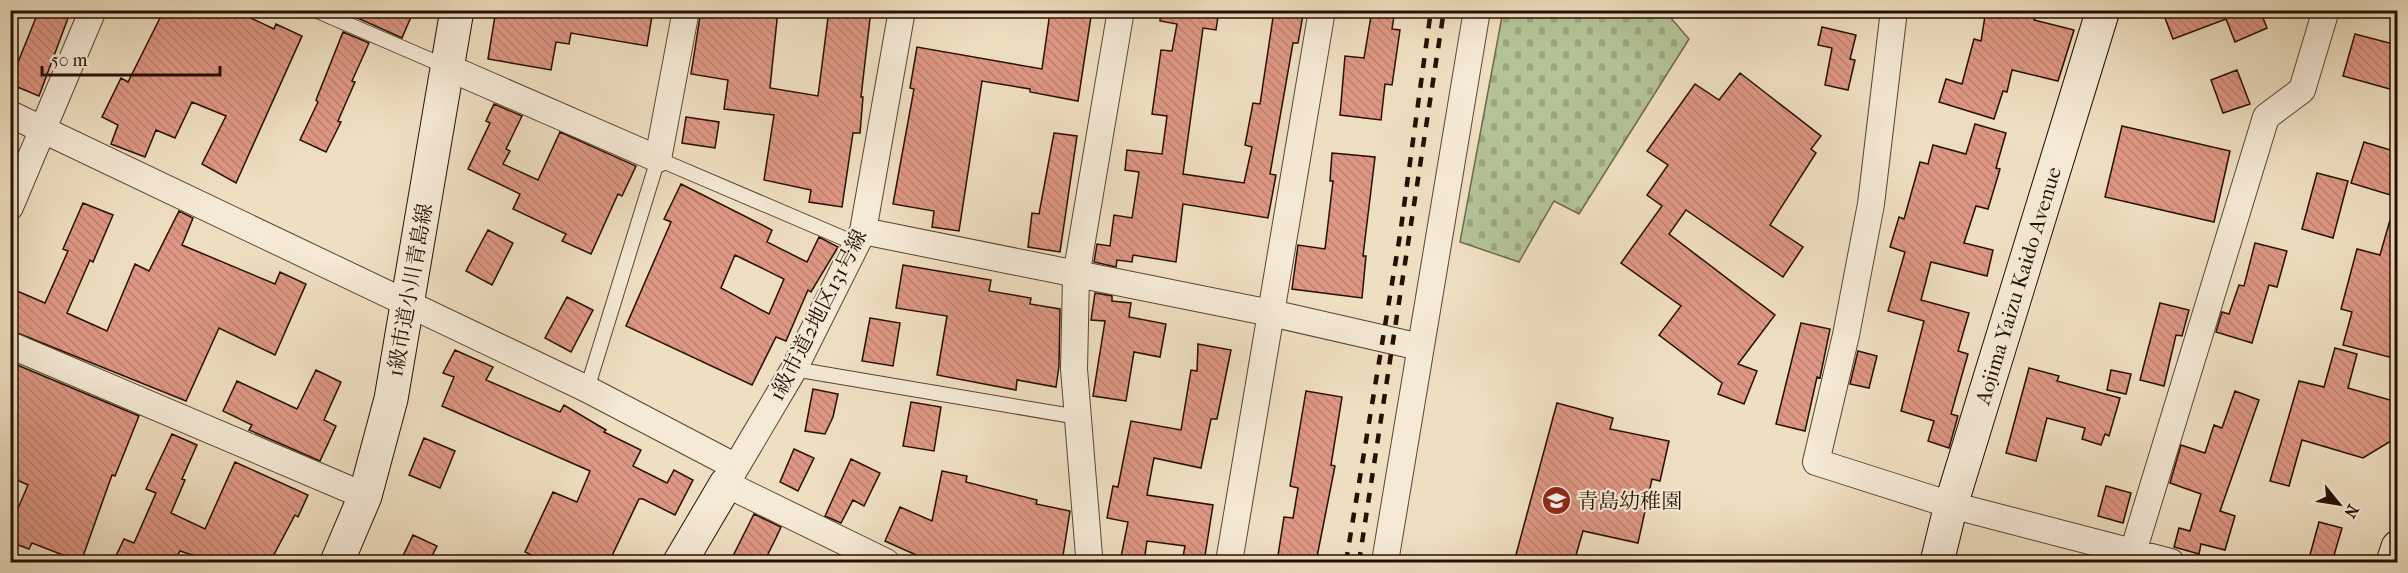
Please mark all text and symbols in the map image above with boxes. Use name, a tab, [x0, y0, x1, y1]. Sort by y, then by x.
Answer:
scale bar	[42, 39, 220, 77]
text: 50 m	[51, 50, 88, 71]
street label: Aojima Yaizu Kaido Avenue	[1970, 164, 2066, 409]
street label: 1級市道小川青島線	[383, 201, 437, 379]
street label: 1級市道2地区131号線	[764, 225, 872, 405]
north arrow	[2309, 474, 2369, 534]
school or university icon: 青島幼稚園	[1540, 485, 1572, 517]
place label: 青島幼稚園	[1577, 489, 1682, 513]
text: N	[2340, 501, 2363, 522]

